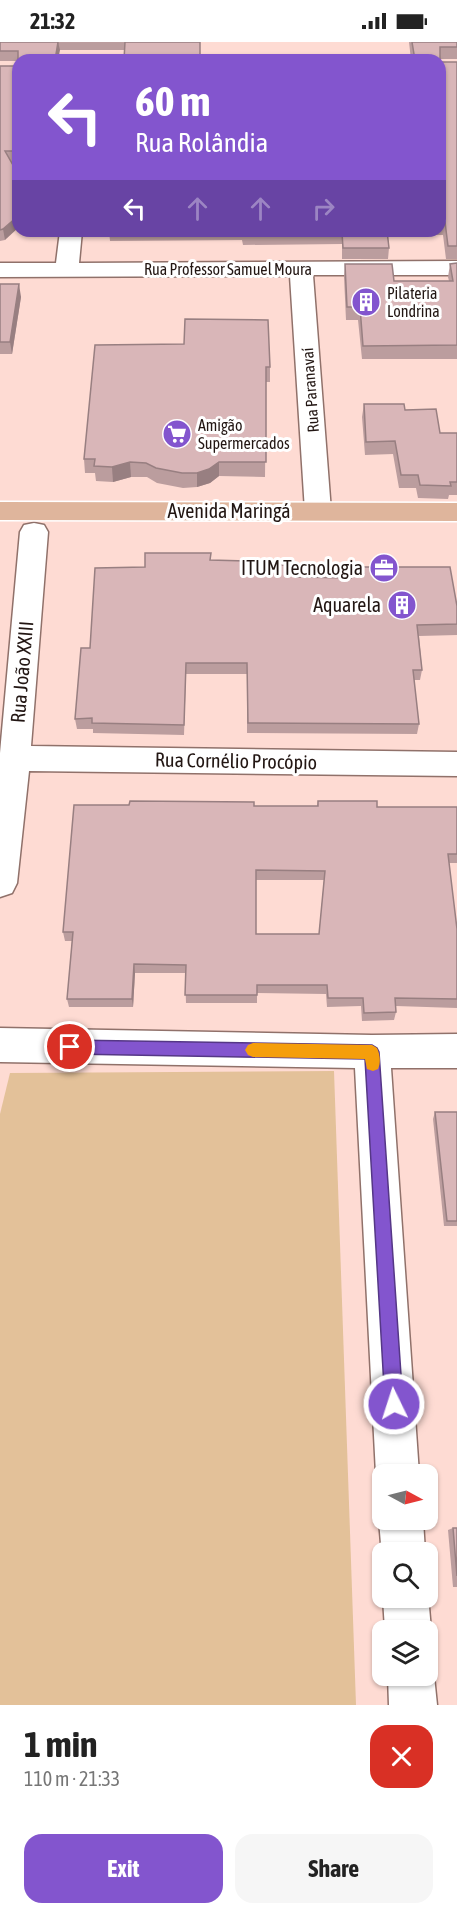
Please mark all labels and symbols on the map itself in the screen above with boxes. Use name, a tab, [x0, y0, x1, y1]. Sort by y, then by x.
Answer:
street label: Rua Professor Samuel Moura	[144, 260, 312, 278]
place label: Pilateria Londrina	[387, 284, 440, 320]
building icon: Pilateria Londrina	[350, 286, 382, 318]
street label: Rua Paranavaí	[298, 347, 322, 433]
place label: Amigão Supermercados	[198, 416, 290, 453]
supermarket icon: Amigão Supermercados	[161, 418, 193, 450]
street label: Avenida Maringá	[167, 499, 291, 522]
office icon: ITUM Tecnologia	[368, 552, 400, 584]
place label: ITUM Tecnologia	[241, 556, 363, 579]
building icon: Aquarela	[386, 589, 418, 621]
place label: Aquarela	[313, 593, 381, 616]
street label: Rua João XXIII	[6, 620, 37, 724]
street label: Rua Cornélio Procópio	[155, 748, 317, 773]
pin	[44, 1021, 95, 1072]
position arrow	[362, 1372, 426, 1436]
north arrow	[372, 1464, 438, 1530]

